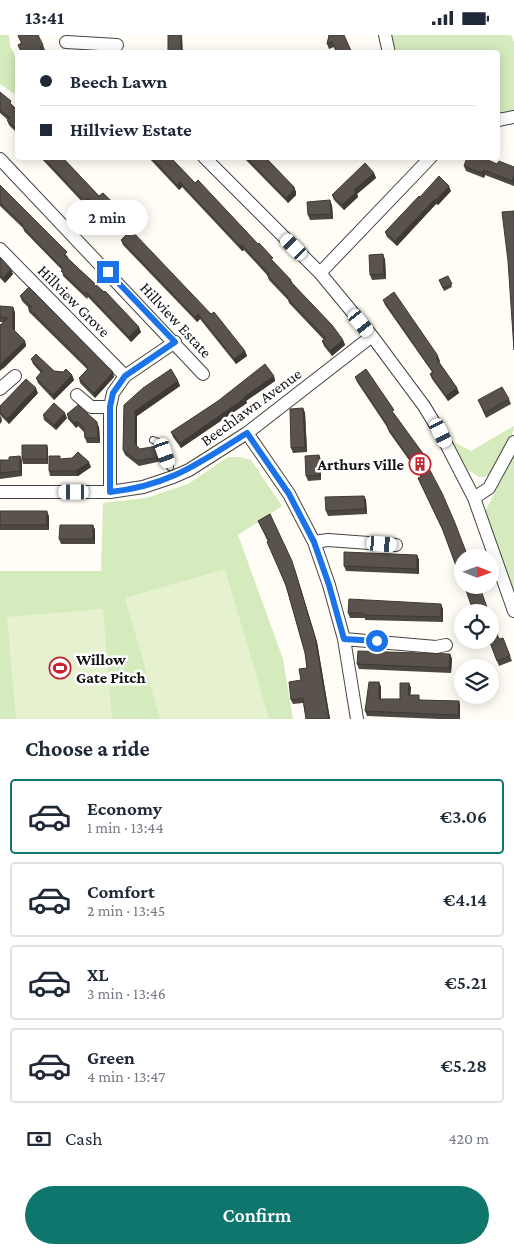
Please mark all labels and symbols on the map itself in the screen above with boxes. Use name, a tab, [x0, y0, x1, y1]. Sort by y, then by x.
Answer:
callout: 2 min	[67, 199, 149, 235]
car	[278, 231, 309, 263]
route end	[97, 261, 119, 283]
street label: Hillview Grove	[35, 262, 113, 340]
street label: Hillview Estate	[137, 279, 215, 361]
car	[345, 307, 376, 339]
street label: Beechlawn Avenue	[197, 365, 305, 449]
car	[427, 416, 454, 450]
car	[153, 436, 176, 470]
building icon: Arthurs Ville	[408, 452, 432, 476]
place label: Arthurs Ville	[317, 456, 405, 473]
car	[59, 485, 89, 500]
car	[366, 535, 397, 553]
north arrow	[454, 549, 499, 594]
route start	[366, 630, 388, 652]
place label: Willow Gate Pitch	[75, 651, 146, 686]
sports icon: Willow Gate Pitch	[48, 656, 72, 680]

